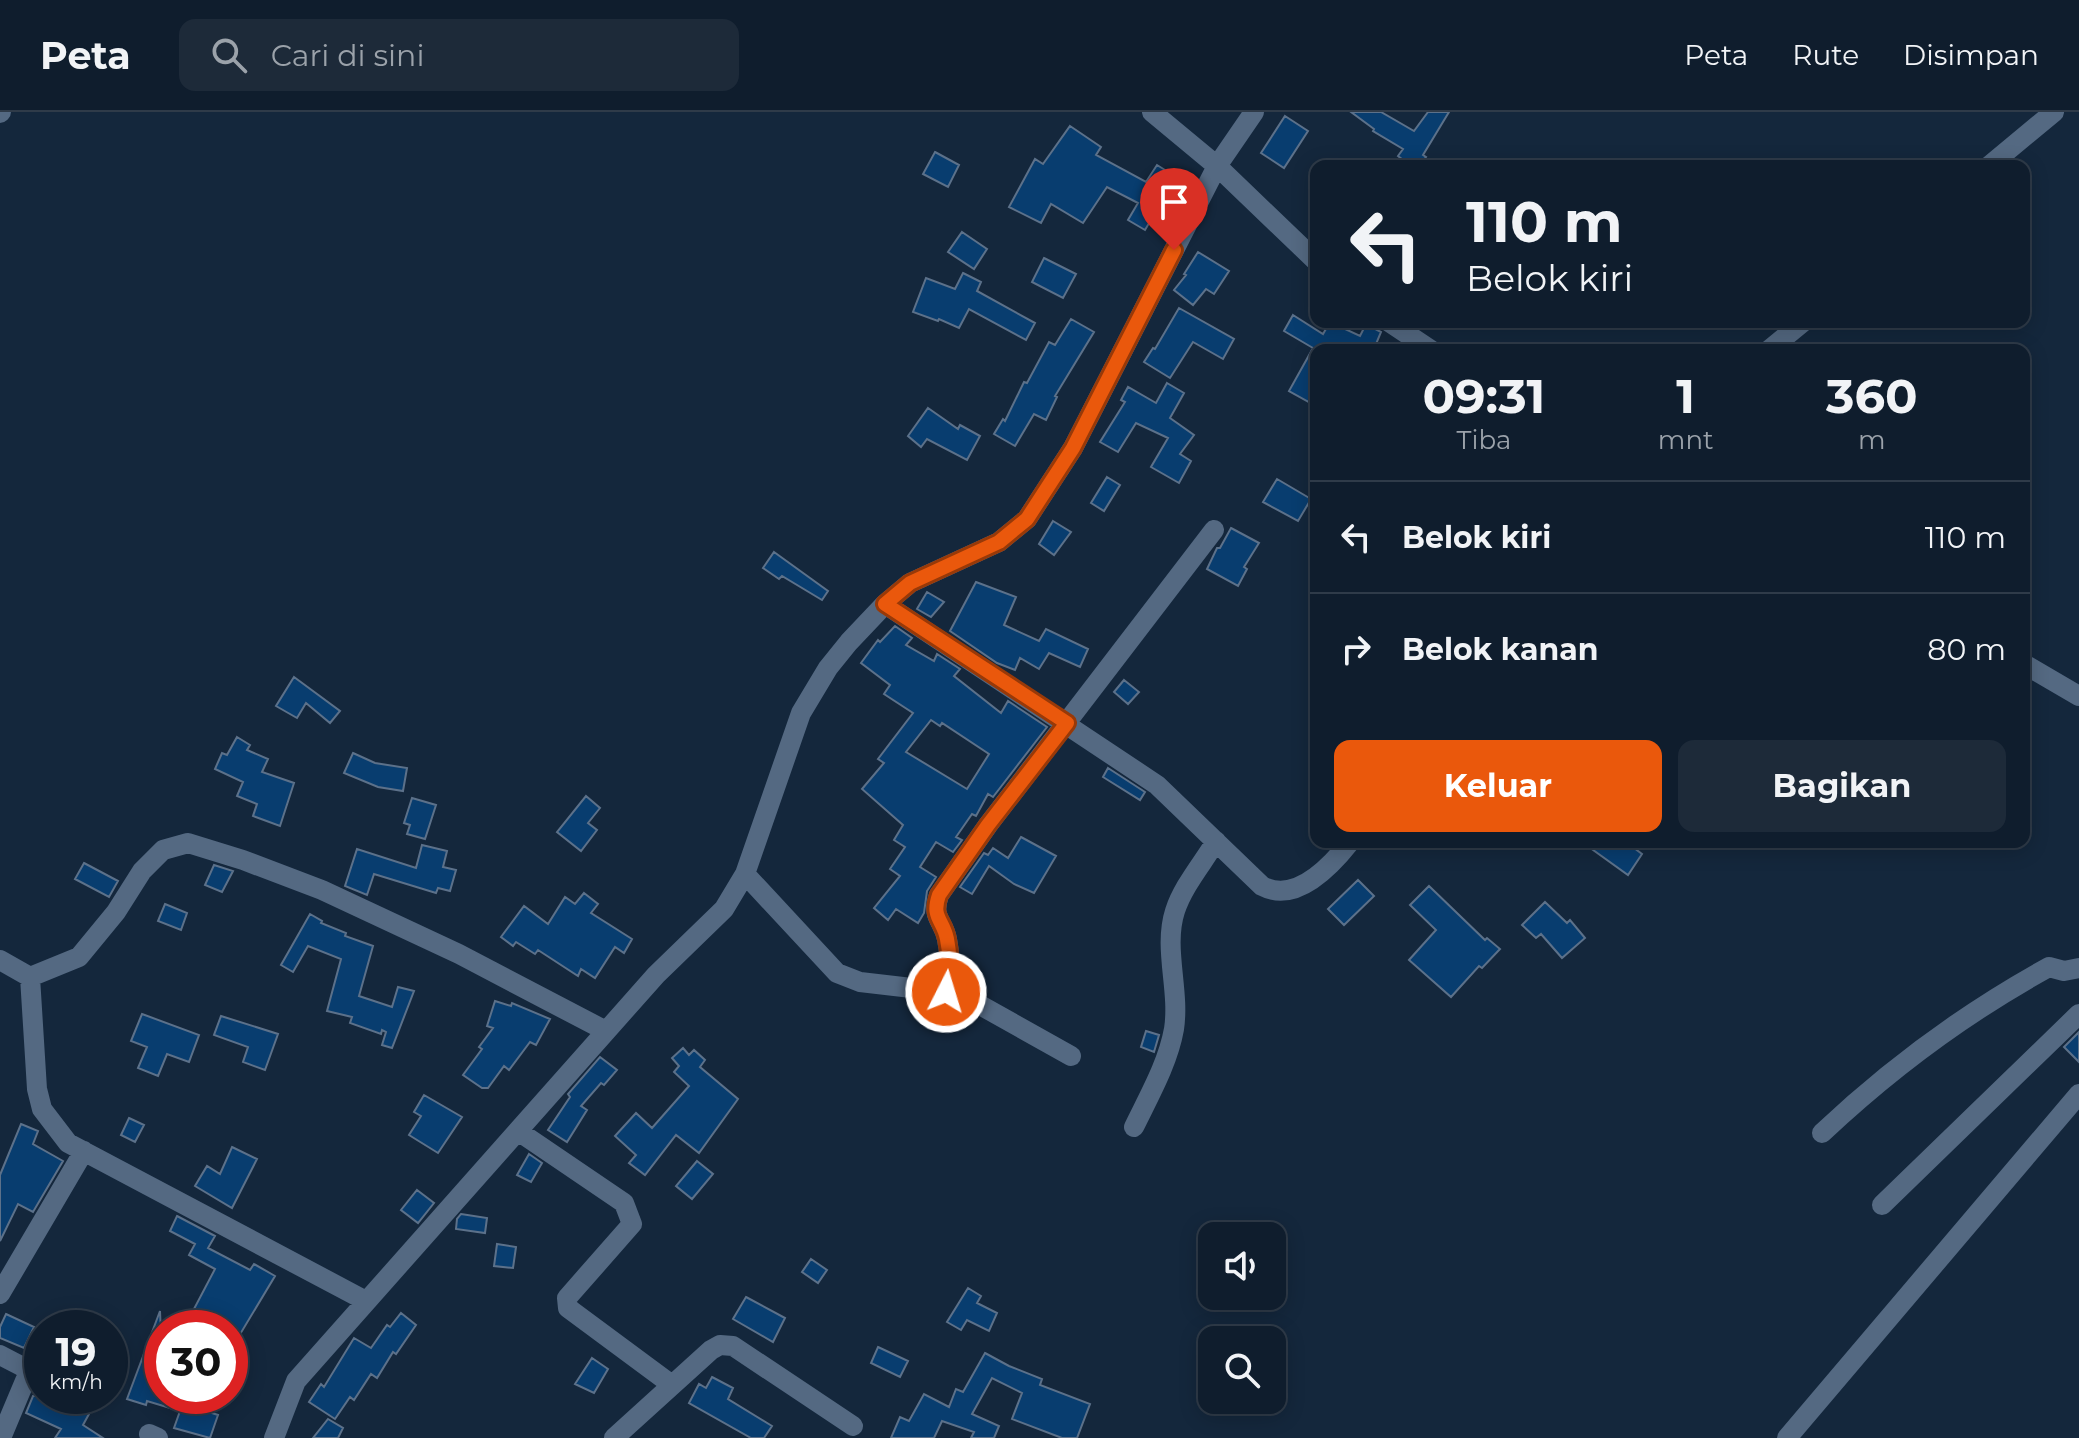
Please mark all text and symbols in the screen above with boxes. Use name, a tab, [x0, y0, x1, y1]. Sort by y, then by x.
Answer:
search box	[179, 19, 739, 91]
text: Peta	[40, 32, 131, 79]
icon: search	[207, 33, 251, 77]
text: Cari di sini	[271, 37, 424, 74]
text: Peta	[1684, 38, 1748, 72]
text: Rute	[1792, 38, 1859, 72]
text: Disimpan	[1903, 38, 2039, 72]
pin	[1140, 168, 1208, 250]
icon: arrive	[1152, 180, 1196, 224]
text: 110 m	[1466, 188, 1623, 256]
icon: left	[1334, 192, 1438, 296]
text: Belok kiri	[1466, 256, 1633, 300]
text: 09:31	[1422, 367, 1545, 425]
text: 1	[1676, 367, 1695, 425]
text: 360	[1826, 367, 1918, 425]
text: Tiba	[1457, 424, 1511, 456]
text: mnt	[1658, 424, 1714, 456]
text: m	[1858, 424, 1886, 456]
icon: left	[1334, 515, 1378, 559]
text: Belok kiri	[1402, 519, 1551, 556]
text: 110 m	[1925, 519, 2006, 556]
icon: right	[1334, 627, 1378, 671]
text: Belok kanan	[1402, 631, 1599, 668]
text: 80 m	[1927, 631, 2006, 668]
button: Keluar	[1334, 740, 1662, 832]
button: Bagikan	[1678, 740, 2006, 832]
position arrow	[904, 950, 988, 1034]
map controls	[1198, 1222, 1286, 1414]
button: sound	[1198, 1222, 1286, 1310]
speed limit sign: 30	[144, 1310, 248, 1414]
button: search	[1198, 1326, 1286, 1414]
text: 19	[55, 1327, 97, 1376]
text: km/h	[49, 1370, 103, 1394]

